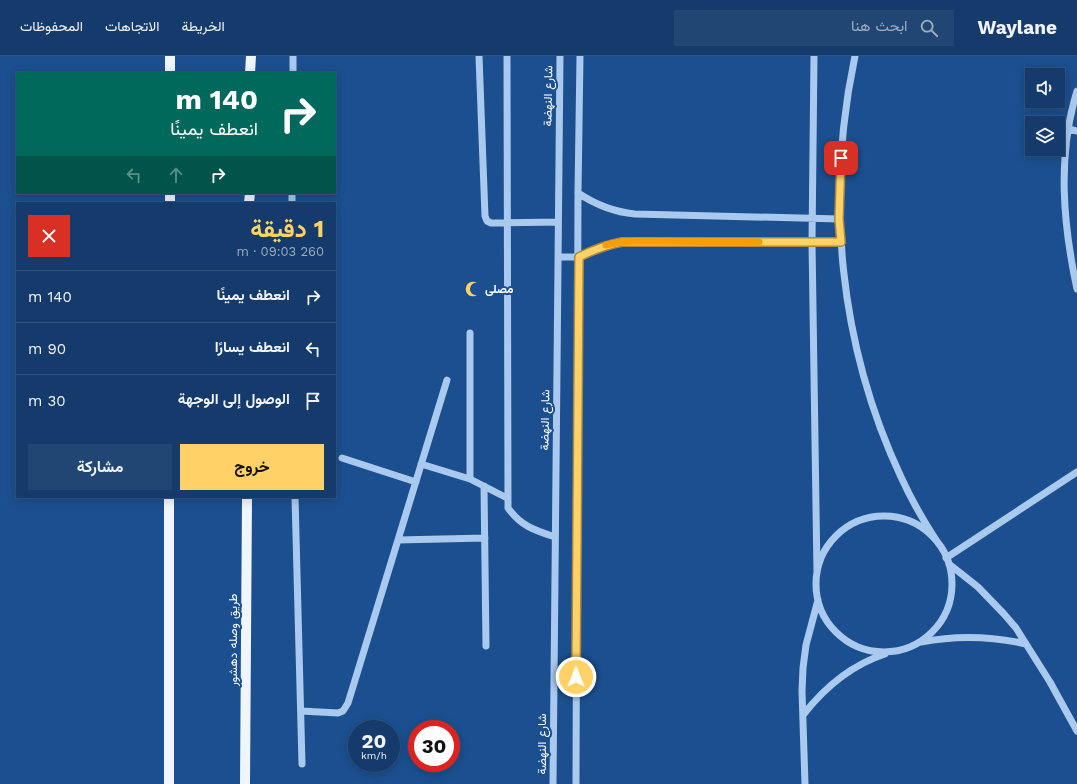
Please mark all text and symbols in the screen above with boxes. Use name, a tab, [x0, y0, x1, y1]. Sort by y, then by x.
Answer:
search box	[674, 10, 954, 46]
text: Waylane	[978, 16, 1057, 39]
text: ابحث هنا	[851, 17, 908, 35]
icon: search	[918, 17, 940, 39]
text: المحفوظات	[20, 18, 83, 34]
text: الاتجاهات	[105, 18, 159, 34]
text: الخريطة	[181, 18, 225, 34]
street label: شارع النهضة	[540, 65, 558, 127]
map controls	[1025, 68, 1065, 156]
button: sound	[1025, 68, 1065, 108]
text: 140 m	[175, 83, 258, 116]
icon: right	[272, 88, 324, 140]
button: layers	[1025, 116, 1065, 156]
text: انعطف يمينًا	[170, 118, 258, 139]
pin	[824, 141, 858, 175]
icon: arrive	[830, 147, 852, 169]
icon: left	[123, 164, 145, 186]
icon: ahead	[165, 164, 187, 186]
icon: right	[207, 164, 229, 186]
button: close	[28, 215, 70, 257]
text: 1 دقيقة	[250, 215, 324, 243]
text: 260 m · 09:03	[236, 244, 324, 259]
mosque icon: مصلى	[464, 280, 482, 298]
place label: مصلى	[485, 282, 514, 296]
text: انعطف يمينًا	[217, 286, 290, 304]
icon: right	[302, 286, 324, 308]
text: 140 m	[28, 288, 72, 306]
text: انعطف يسارًا	[215, 338, 290, 356]
icon: left	[302, 338, 324, 360]
text: 90 m	[28, 340, 66, 358]
street label: شارع النهضة	[537, 389, 555, 451]
text: الوصول إلى الوجهة	[178, 390, 290, 408]
icon: arrive	[302, 390, 324, 412]
text: 30 m	[28, 392, 66, 410]
button: مشاركة	[28, 444, 172, 490]
button: خروج	[180, 444, 324, 490]
street label: طريق وصله دهشور	[226, 593, 241, 687]
position arrow	[555, 656, 597, 698]
street label: شارع النهضة	[535, 713, 551, 775]
speed limit sign: 30	[408, 720, 460, 772]
text: 20	[362, 729, 386, 753]
text: km/h	[361, 750, 387, 761]

